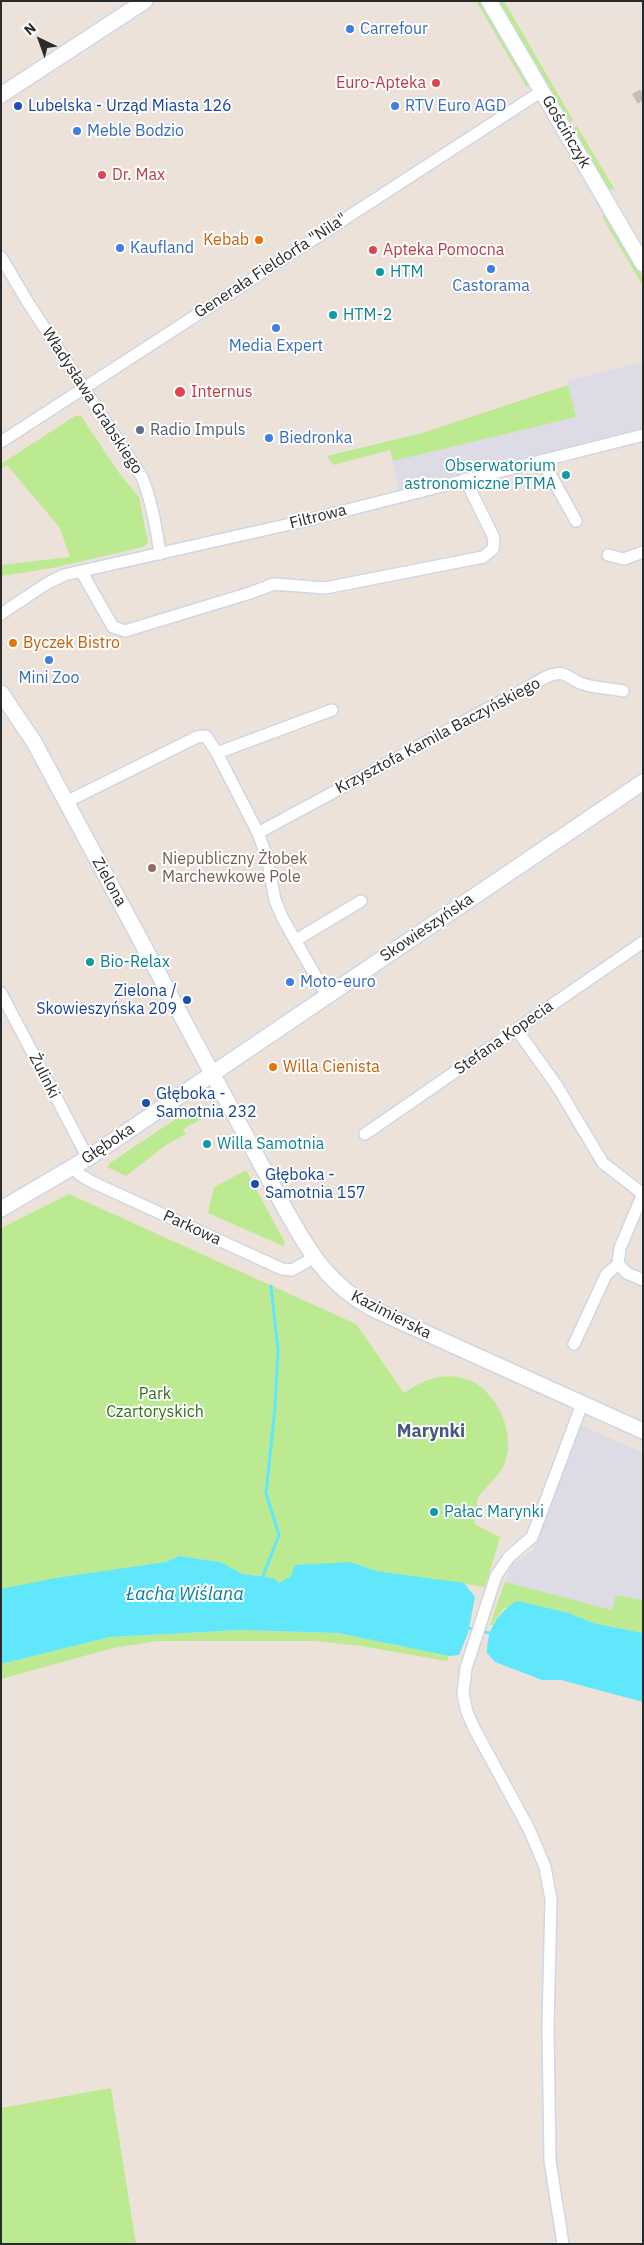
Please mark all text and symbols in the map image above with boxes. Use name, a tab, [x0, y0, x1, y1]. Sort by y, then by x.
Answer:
north arrow	[15, 15, 65, 65]
text: N	[20, 19, 40, 39]
place label: Carrefour	[360, 19, 428, 39]
marker: Carrefour	[344, 23, 356, 35]
place label: Euro-Apteka	[336, 73, 426, 93]
marker: Euro-Apteka	[430, 77, 442, 89]
street label: Gościńczyk	[537, 92, 595, 172]
place label: Lubelska - Urząd Miasta 126	[28, 96, 232, 116]
place label: RTV Euro AGD	[405, 96, 506, 116]
marker: Lubelska - Urząd Miasta 126	[12, 100, 24, 112]
marker: RTV Euro AGD	[389, 100, 401, 112]
place label: Meble Bodzio	[87, 121, 184, 141]
marker: Meble Bodzio	[71, 125, 83, 137]
place label: Dr. Max	[112, 165, 165, 185]
marker: Dr. Max	[96, 169, 108, 181]
street label: Generała Fieldorfa "Nila"	[191, 209, 351, 323]
place label: Kebab	[203, 230, 249, 250]
marker: Kebab	[253, 234, 265, 246]
place label: Kaufland	[130, 238, 194, 258]
place label: Apteka Pomocna	[383, 240, 504, 260]
marker: Kaufland	[114, 242, 126, 254]
marker: Apteka Pomocna	[367, 244, 379, 256]
place label: HTM	[390, 262, 423, 282]
marker: Castorama	[485, 263, 497, 275]
marker: HTM	[374, 266, 386, 278]
place label: Castorama	[452, 276, 530, 296]
place label: HTM-2	[343, 305, 392, 325]
marker: HTM-2	[327, 309, 339, 321]
marker: Media Expert	[270, 322, 282, 334]
street label: Władysława Grabskiego	[37, 324, 147, 478]
place label: Media Expert	[229, 336, 323, 356]
place label: Internus	[191, 382, 253, 402]
marker: Internus	[173, 385, 187, 399]
place label: Radio Impuls	[150, 420, 246, 440]
marker: Radio Impuls	[134, 424, 146, 436]
place label: Biedronka	[279, 428, 352, 448]
marker: Biedronka	[263, 432, 275, 444]
place label: Obserwatorium astronomiczne PTMA	[404, 456, 556, 494]
marker: Obserwatorium astronomiczne PTMA	[560, 469, 572, 481]
street label: Filtrowa	[287, 501, 349, 533]
place label: Byczek Bistro	[23, 633, 120, 653]
marker: Byczek Bistro	[7, 637, 19, 649]
marker: Mini Zoo	[43, 654, 55, 666]
place label: Mini Zoo	[19, 668, 79, 688]
street label: Krzysztofa Kamila Baczyńskiego	[332, 674, 544, 798]
place label: Niepubliczny Żłobek Marchewkowe Pole	[162, 849, 307, 887]
street label: Zielona	[88, 854, 130, 910]
marker: Niepubliczny Żłobek Marchewkowe Pole	[146, 862, 158, 874]
street label: Skowieszyńska	[377, 890, 477, 966]
place label: Bio-Relax	[100, 952, 170, 972]
marker: Bio-Relax	[84, 956, 96, 968]
place label: Moto-euro	[300, 972, 376, 992]
marker: Moto-euro	[284, 976, 296, 988]
place label: Zielona / Skowieszyńska 209	[36, 981, 177, 1019]
marker: Zielona / Skowieszyńska 209	[181, 994, 193, 1006]
street label: Stefana Kopecia	[451, 997, 557, 1079]
street label: Żulinki	[25, 1050, 63, 1102]
place label: Willa Cienista	[283, 1057, 380, 1077]
marker: Willa Cienista	[267, 1061, 279, 1073]
place label: Głęboka - Samotnia 232	[156, 1084, 257, 1122]
marker: Głęboka - Samotnia 232	[140, 1097, 152, 1109]
street label: Głęboka	[78, 1119, 138, 1169]
place label: Willa Samotnia	[217, 1134, 324, 1154]
marker: Willa Samotnia	[201, 1138, 213, 1150]
place label: Głęboka - Samotnia 157	[265, 1165, 366, 1203]
marker: Głęboka - Samotnia 157	[249, 1178, 261, 1190]
street label: Parkowa	[160, 1206, 224, 1250]
street label: Kazimierska	[348, 1287, 434, 1343]
park label: Park Czartoryskich	[106, 1384, 204, 1422]
district label: Marynki	[397, 1421, 465, 1443]
place label: Pałac Marynki	[444, 1502, 544, 1522]
marker: Pałac Marynki	[428, 1506, 440, 1518]
water label: Łacha Wiślana	[126, 1584, 244, 1606]

